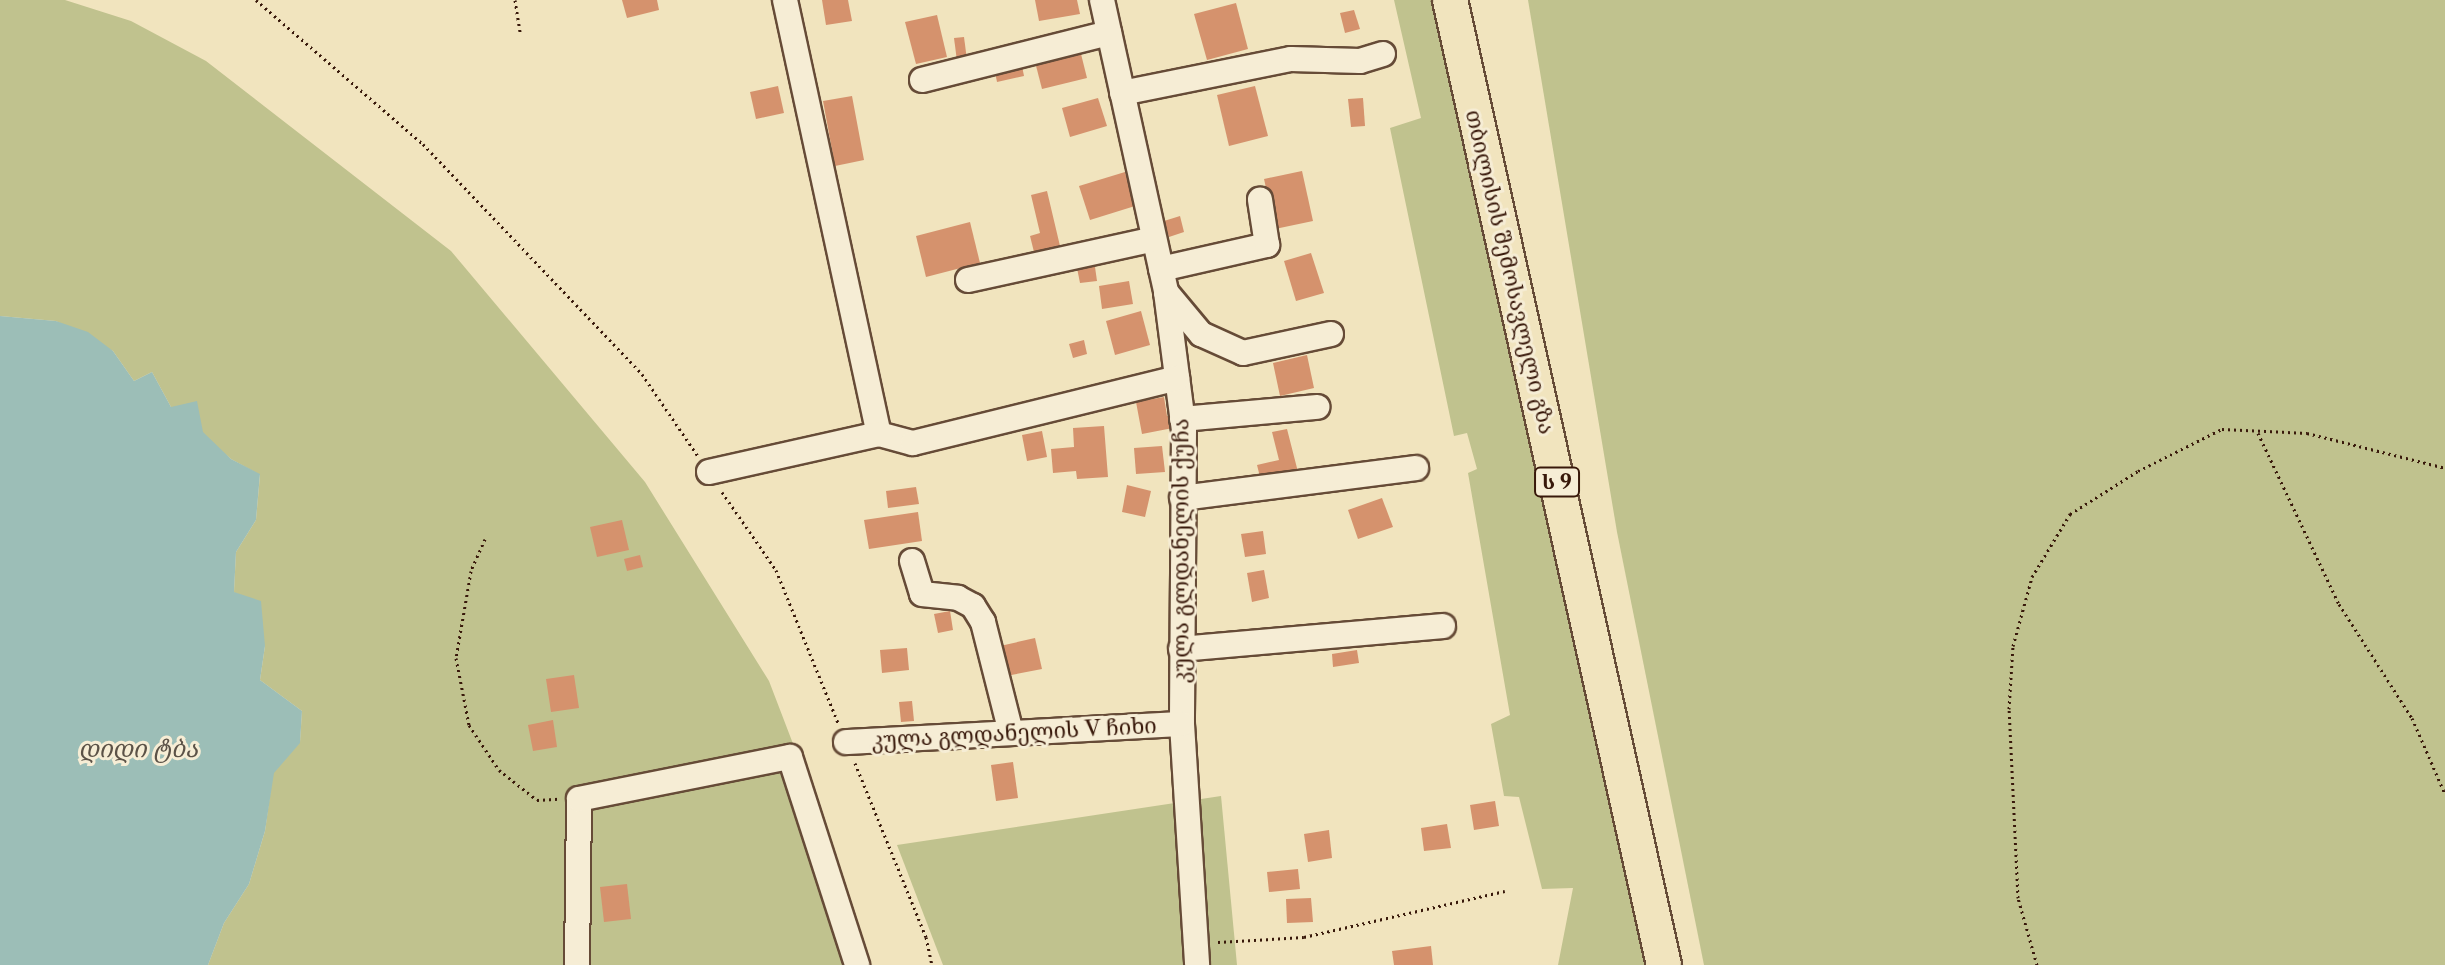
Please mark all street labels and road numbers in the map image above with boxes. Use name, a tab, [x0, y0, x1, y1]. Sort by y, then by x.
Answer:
street label: თბილისის შემოსავლელი გზა	[1460, 107, 1560, 437]
street label: კულა გლდანელის ქუჩა	[1168, 419, 1194, 683]
road number: ს 9	[1533, 466, 1581, 498]
street label: კულა გლდანელის V ჩიხი	[870, 712, 1158, 754]

